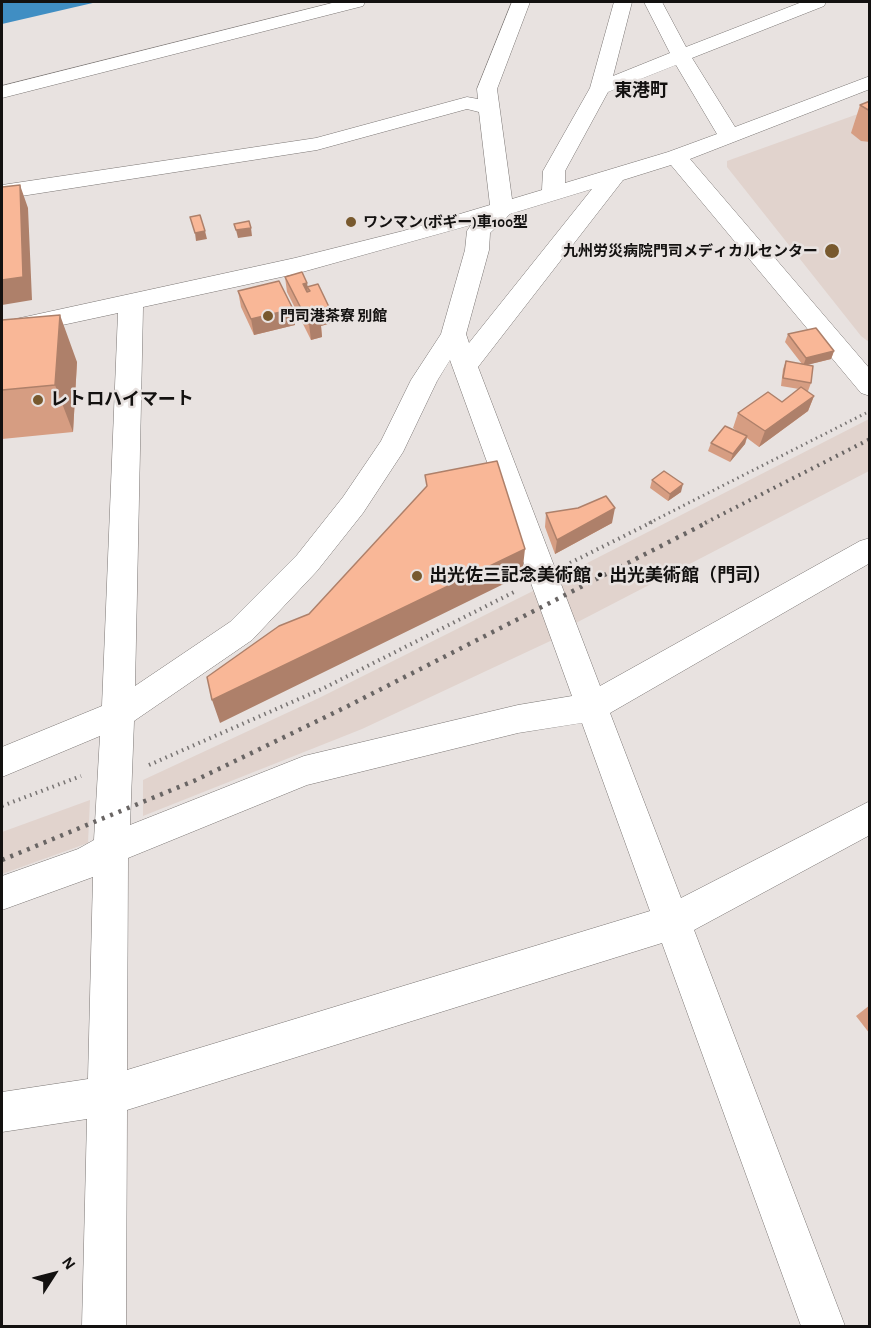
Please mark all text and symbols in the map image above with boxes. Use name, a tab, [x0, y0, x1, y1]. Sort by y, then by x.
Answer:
district label: 東港町	[614, 80, 668, 102]
place label: ワンマン(ボギー)車100型	[363, 213, 528, 231]
marker: ワンマン(ボギー)車100型	[344, 215, 358, 229]
place label: 九州労災病院門司メディカルセンター	[563, 242, 818, 260]
marker: 九州労災病院門司メディカルセンター	[823, 242, 841, 260]
place label: 門司港茶寮 別館	[280, 307, 387, 325]
marker: 門司港茶寮 別館	[261, 309, 275, 323]
place label: レトロハイマート	[50, 389, 194, 411]
marker: レトロハイマート	[31, 393, 45, 407]
place label: 出光佐三記念美術館・出光美術館（門司）	[429, 565, 771, 587]
marker: 出光佐三記念美術館・出光美術館（門司）	[410, 569, 424, 583]
north arrow	[24, 1244, 84, 1304]
text: N	[59, 1254, 78, 1273]

